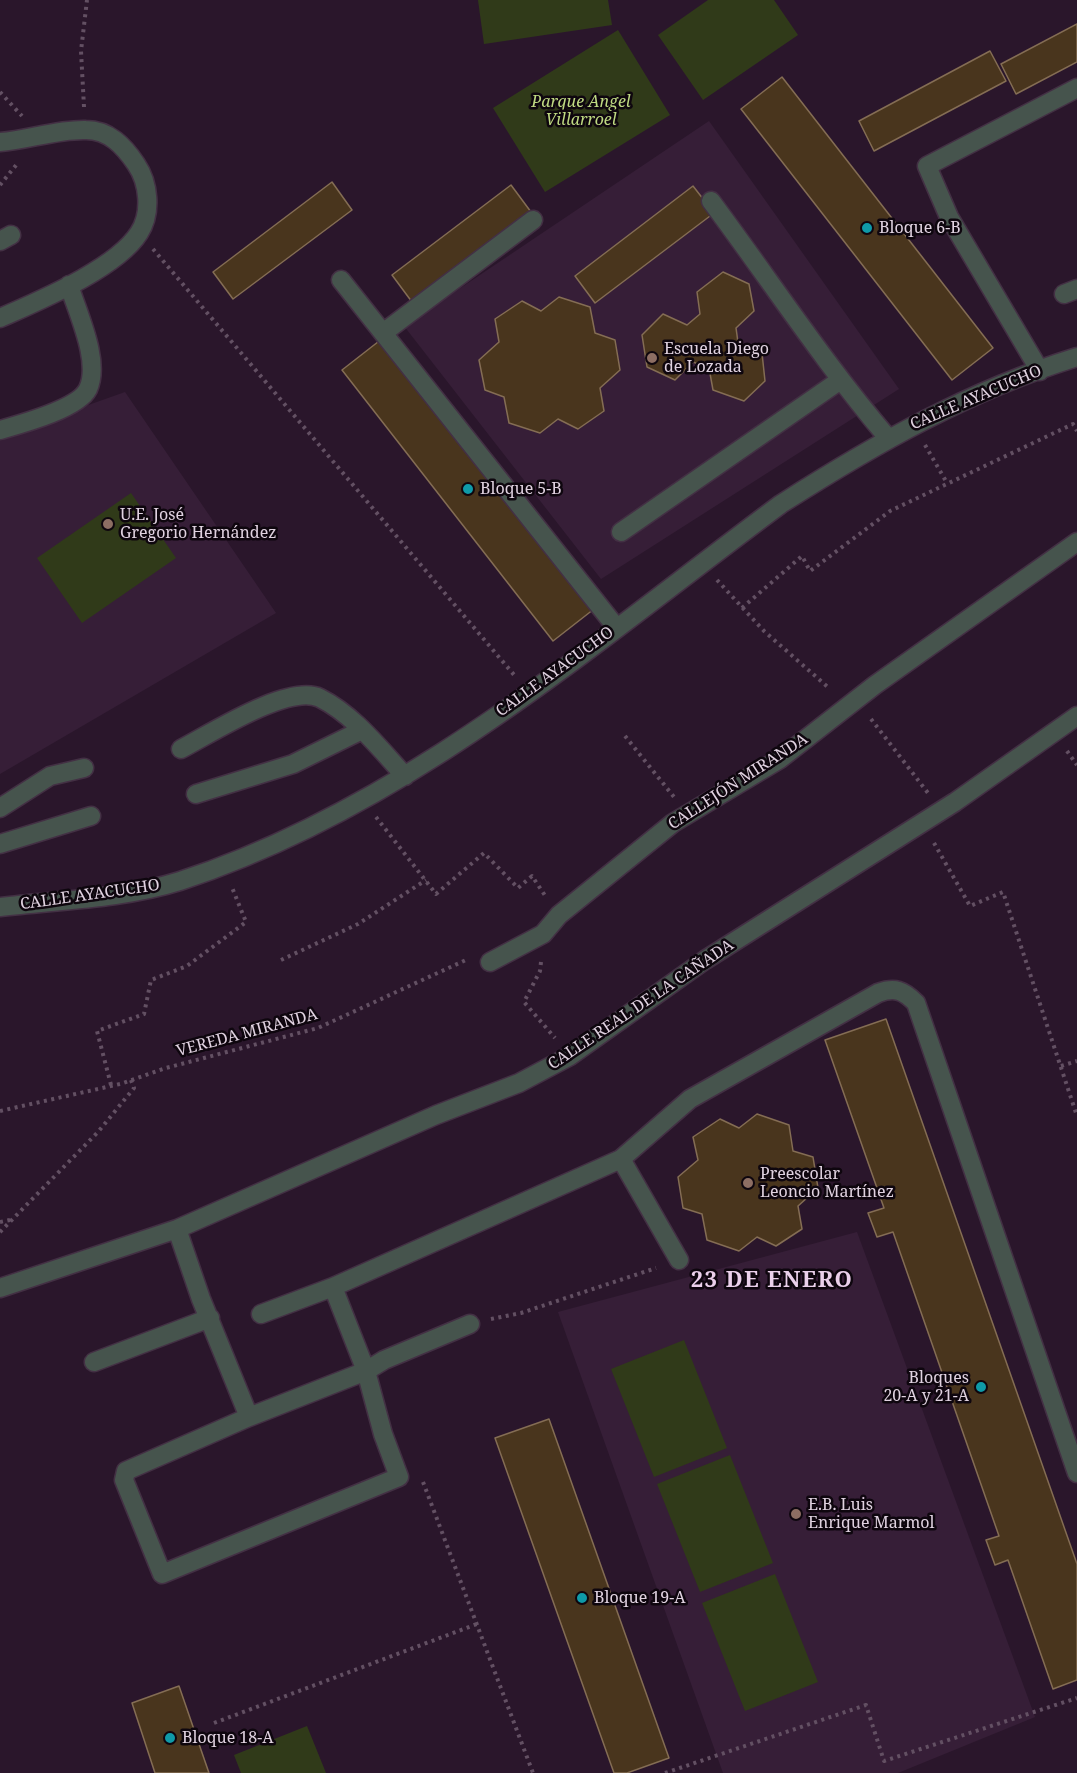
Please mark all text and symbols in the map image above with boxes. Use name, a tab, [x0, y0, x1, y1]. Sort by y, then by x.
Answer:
park label: Parque Angel Villarroel	[531, 92, 631, 130]
place label: Bloque 6-B	[879, 218, 961, 238]
marker: Bloque 6-B	[860, 221, 874, 235]
place label: Escuela Diego de Lozada	[664, 339, 769, 377]
marker: Escuela Diego de Lozada	[645, 351, 659, 365]
street label: CALLE AYACUCHO	[907, 362, 1045, 434]
place label: Bloque 5-B	[480, 479, 562, 499]
marker: Bloque 5-B	[461, 482, 475, 496]
place label: U.E. José Gregorio Hernández	[120, 505, 276, 543]
marker: U.E. José Gregorio Hernández	[101, 517, 115, 531]
street label: CALLE AYACUCHO	[492, 623, 618, 721]
street label: CALLEJÓN MIRANDA	[665, 730, 811, 834]
street label: CALLE AYACUCHO	[19, 876, 161, 914]
street label: CALLE REAL DE LA CAÑADA	[545, 936, 737, 1074]
street label: VEREDA MIRANDA	[174, 1005, 320, 1061]
place label: Preescolar Leoncio Martínez	[760, 1164, 894, 1202]
marker: Preescolar Leoncio Martínez	[741, 1176, 755, 1190]
district label: 23 DE ENERO	[691, 1268, 853, 1294]
place label: Bloques 20-A y 21-A	[883, 1368, 969, 1406]
marker: Bloques 20-A y 21-A	[974, 1380, 988, 1394]
place label: E.B. Luis Enrique Marmol	[808, 1495, 935, 1533]
marker: E.B. Luis Enrique Marmol	[789, 1507, 803, 1521]
place label: Bloque 19-A	[594, 1588, 685, 1608]
marker: Bloque 19-A	[575, 1591, 589, 1605]
place label: Bloque 18-A	[182, 1728, 273, 1748]
marker: Bloque 18-A	[163, 1731, 177, 1745]

